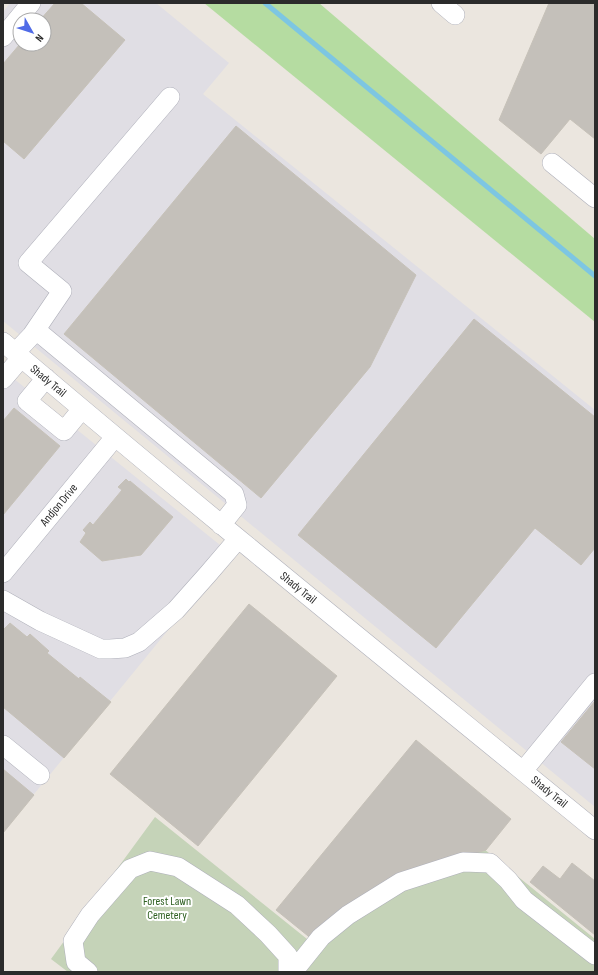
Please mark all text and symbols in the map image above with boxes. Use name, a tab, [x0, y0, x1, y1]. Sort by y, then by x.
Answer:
north arrow	[12, 12, 52, 52]
text: N	[32, 32, 46, 44]
street label: Shady Trail	[27, 362, 69, 400]
street label: Andjon Drive	[36, 481, 81, 530]
street label: Shady Trail	[277, 569, 319, 607]
street label: Shady Trail	[528, 773, 570, 811]
park label: Forest Lawn Cemetery	[143, 894, 191, 923]

